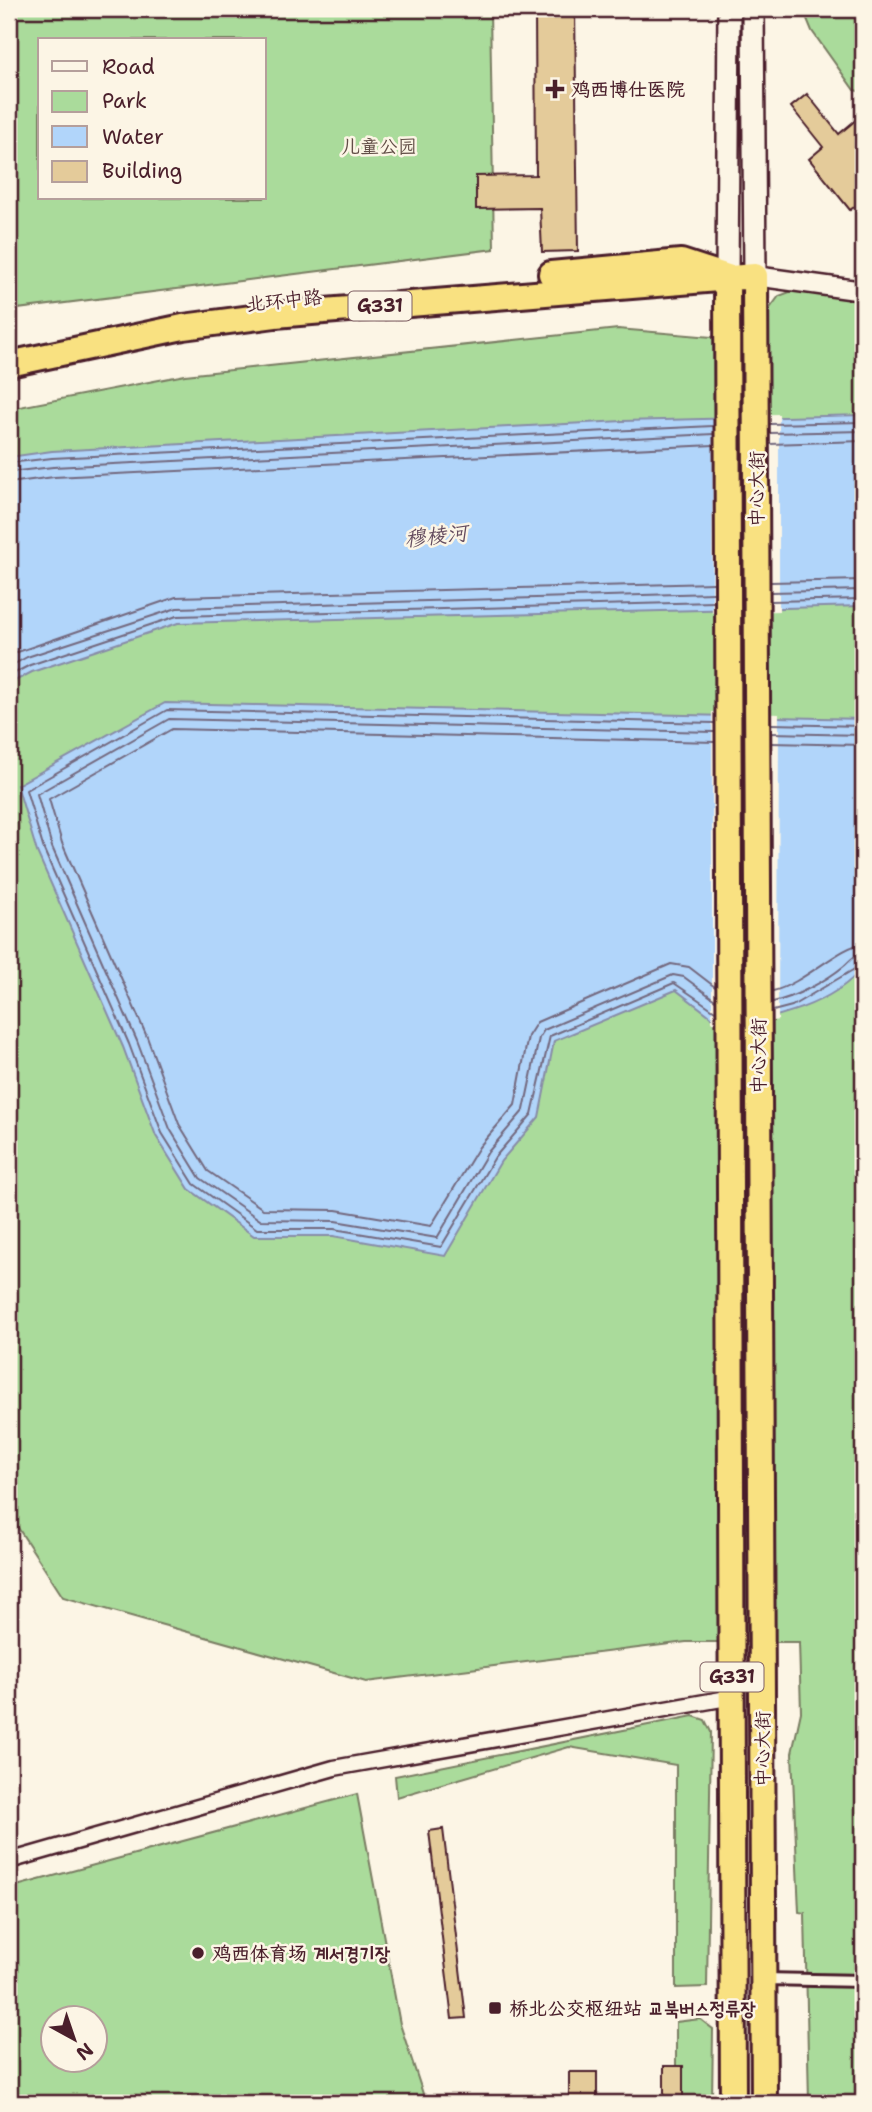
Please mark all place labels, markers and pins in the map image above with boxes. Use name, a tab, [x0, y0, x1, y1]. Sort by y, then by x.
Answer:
place label: 鸡西博仕医院	[571, 77, 685, 102]
marker: 鸡西博仕医院	[545, 79, 565, 99]
place label: 鸡西体育场 계서경기장	[212, 1941, 391, 1966]
marker: 鸡西体育场 계서경기장	[190, 1945, 206, 1961]
place label: 桥北公交枢纽站 교북버스정류장	[509, 1996, 756, 2021]
marker: 桥北公交枢纽站 교북버스정류장	[487, 2000, 503, 2016]

